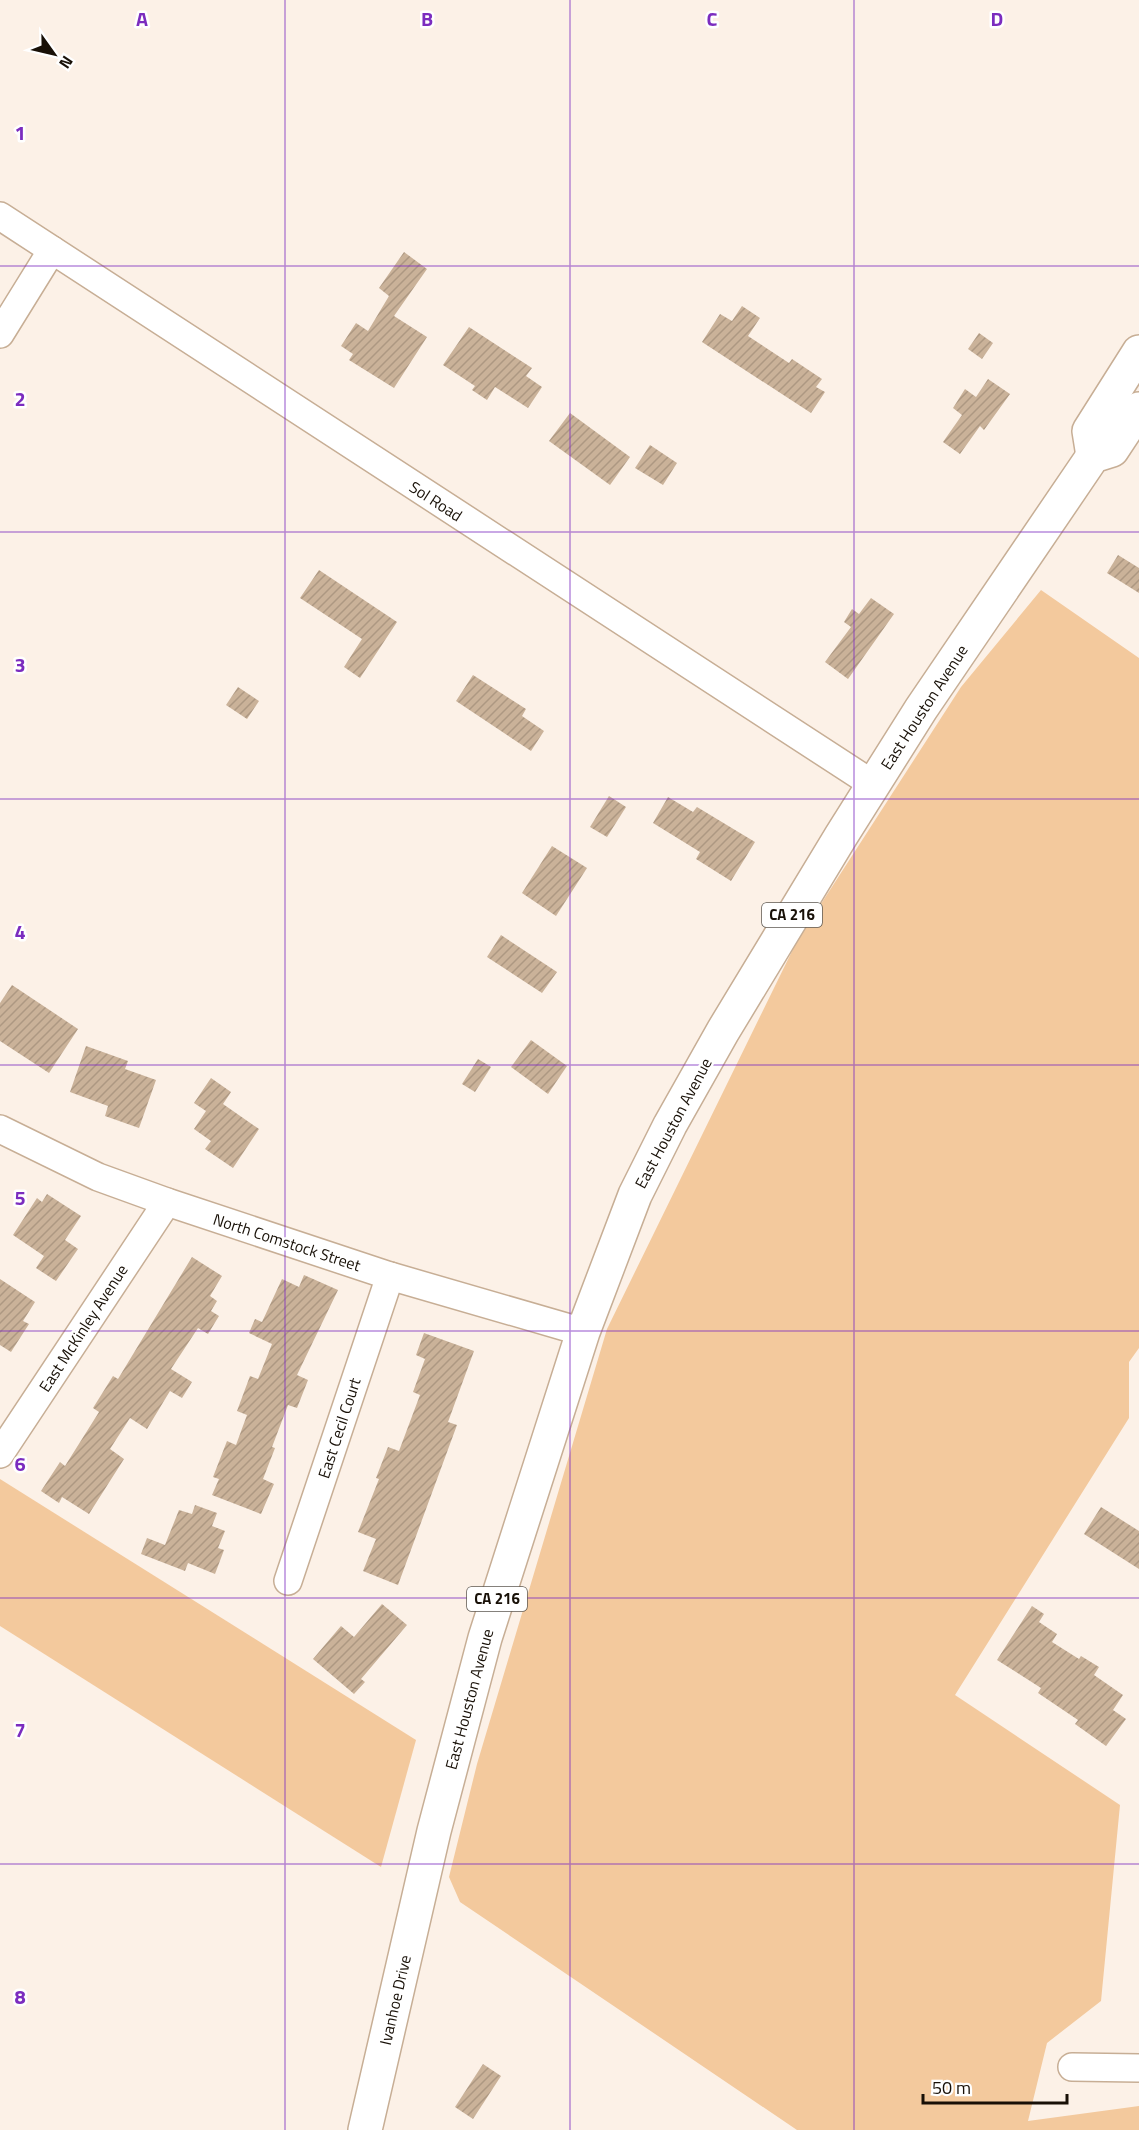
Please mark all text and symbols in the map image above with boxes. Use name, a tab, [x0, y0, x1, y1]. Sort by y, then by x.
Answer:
text: A	[136, 3, 148, 34]
text: B	[421, 3, 433, 34]
text: C	[707, 3, 718, 34]
text: D	[991, 3, 1003, 34]
north arrow	[24, 24, 84, 84]
text: N	[53, 51, 79, 74]
text: 1	[14, 117, 26, 148]
text: 2	[14, 383, 26, 414]
street label: Sol Road	[405, 475, 467, 527]
street label: East Houston Avenue	[875, 640, 973, 774]
text: 3	[14, 649, 26, 680]
road number: CA 216	[762, 903, 822, 927]
text: 4	[14, 916, 26, 947]
street label: East Houston Avenue	[628, 1053, 718, 1193]
text: 5	[14, 1182, 26, 1213]
street label: North Comstock Street	[210, 1207, 364, 1277]
street label: East McKinley Avenue	[33, 1259, 133, 1397]
street label: East Cecil Court	[311, 1374, 367, 1481]
text: 6	[14, 1448, 26, 1479]
road number: CA 216	[467, 1587, 527, 1611]
street label: East Houston Avenue	[439, 1626, 499, 1772]
text: 7	[14, 1714, 26, 1745]
street label: Ivanhoe Drive	[373, 1953, 417, 2047]
text: 8	[14, 1981, 26, 2012]
scale bar	[923, 2067, 1067, 2105]
text: 50 m	[932, 2074, 971, 2101]

